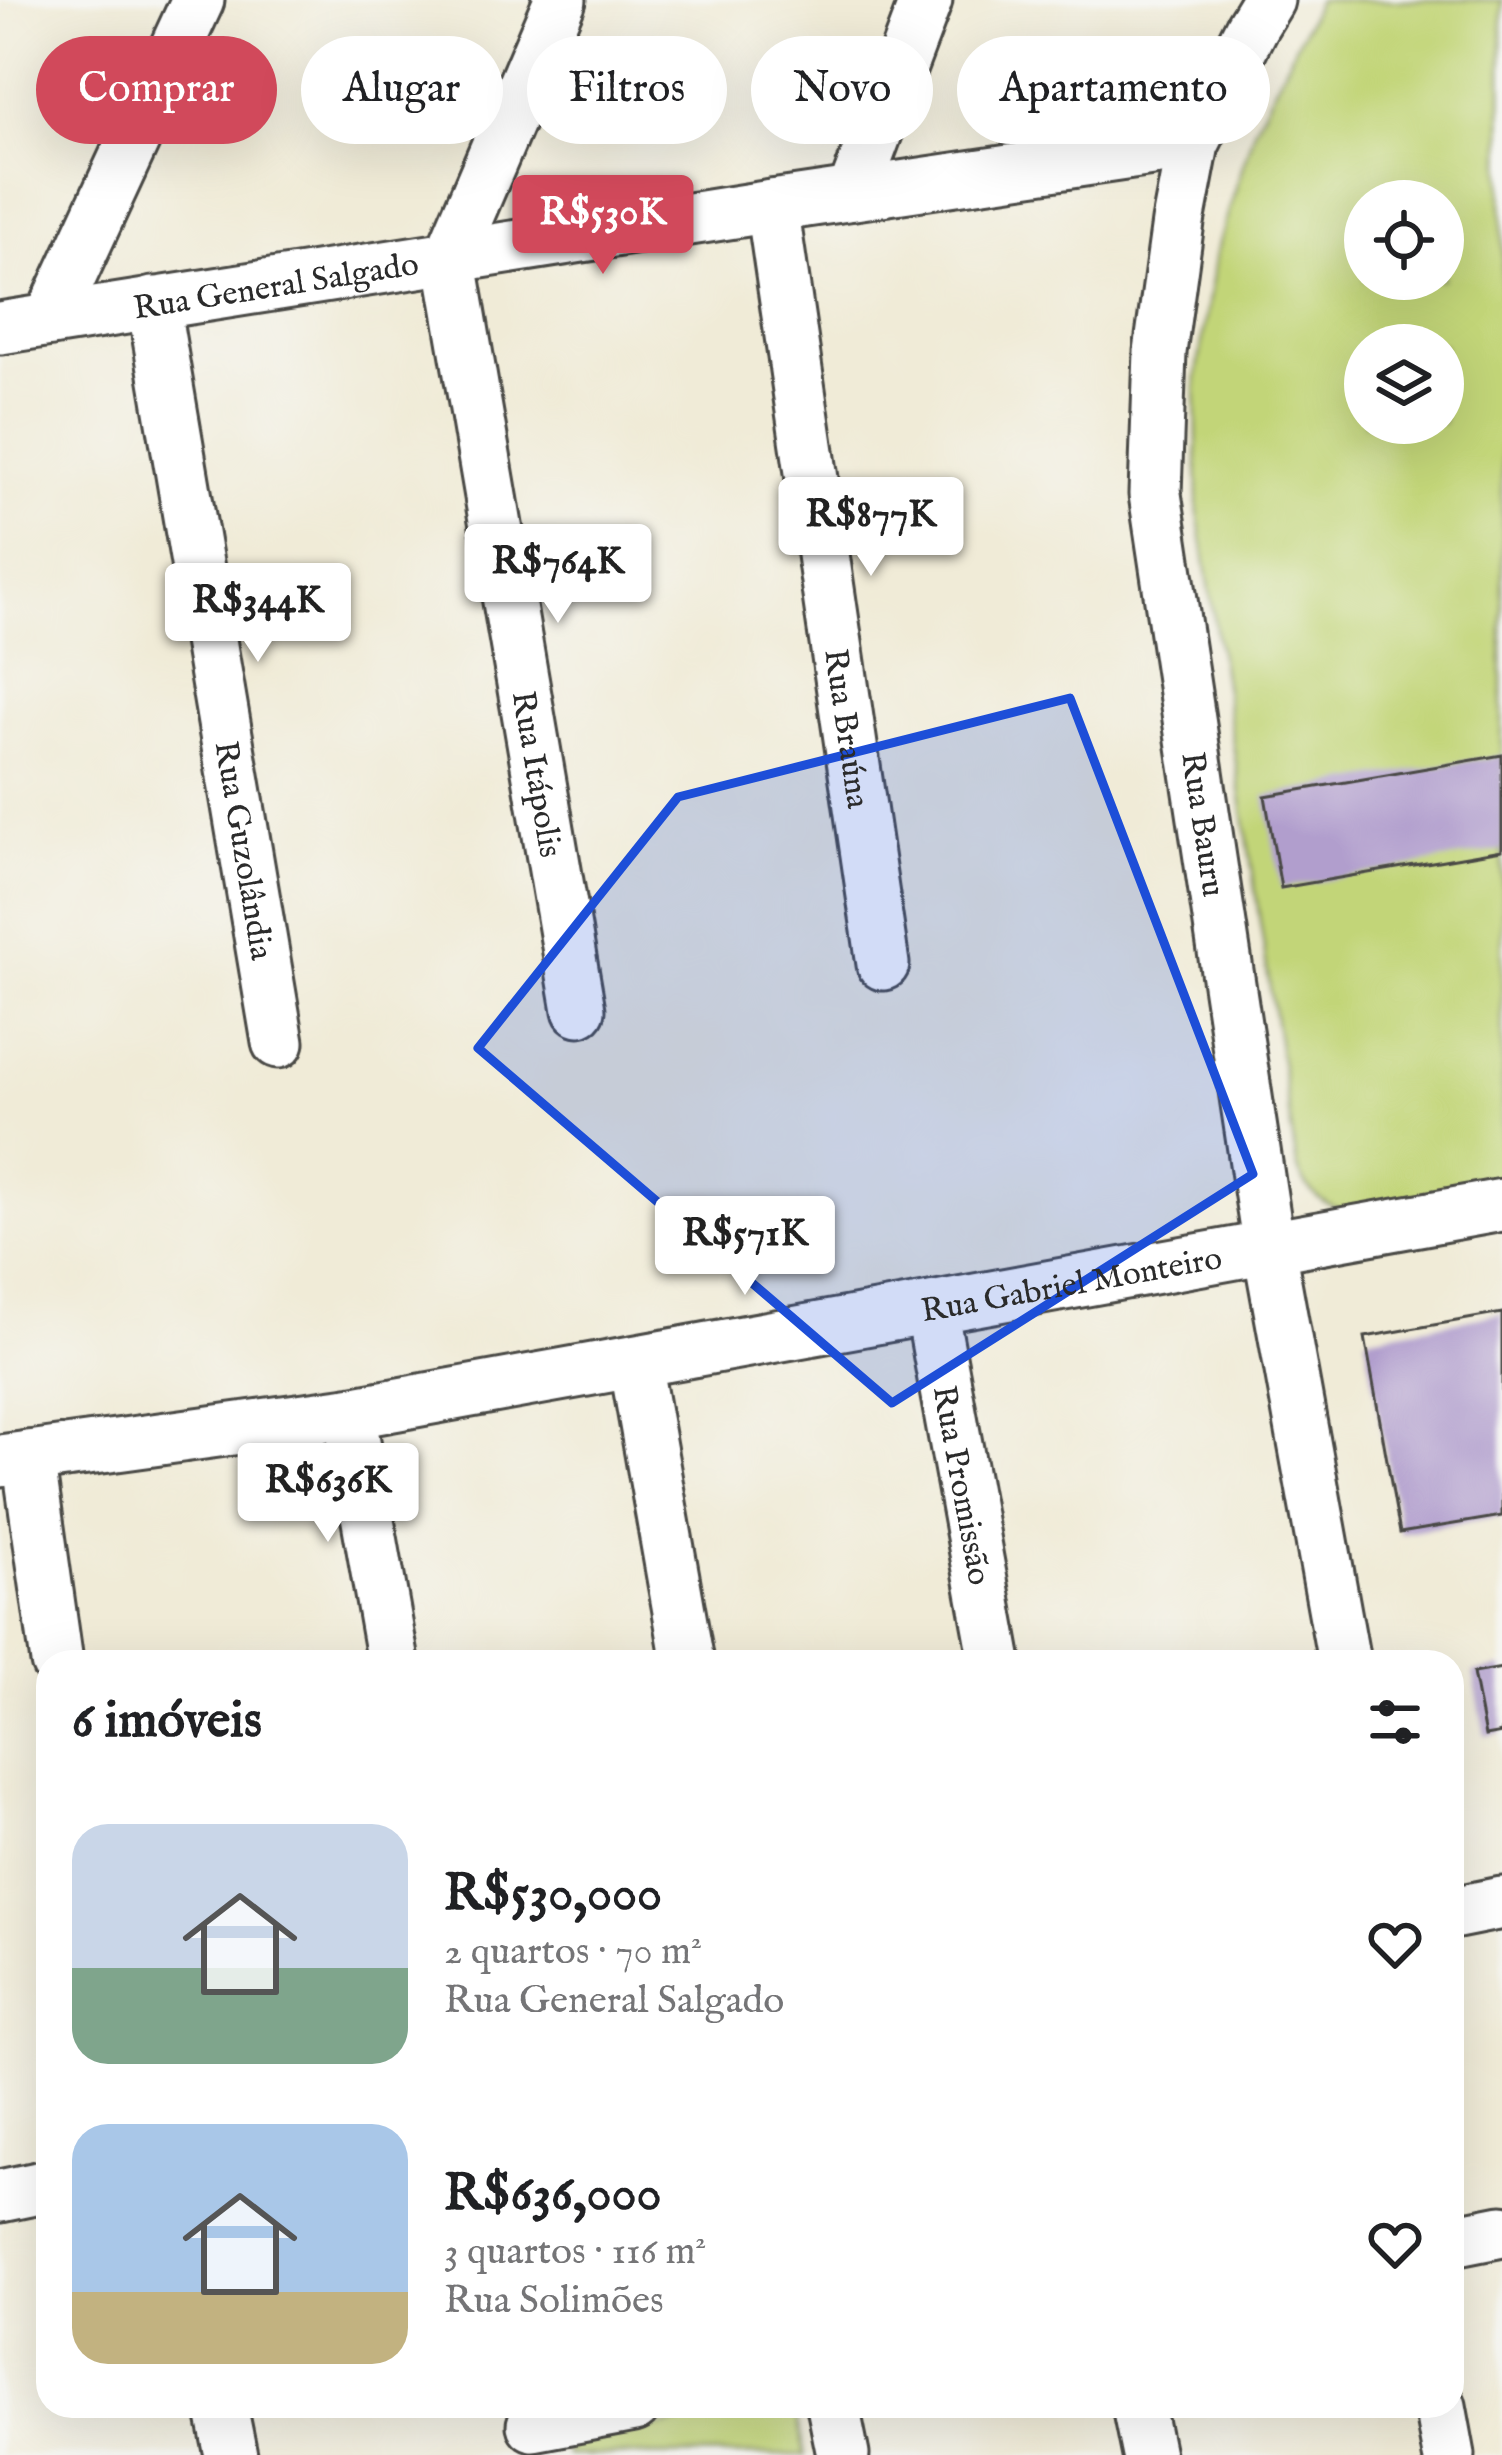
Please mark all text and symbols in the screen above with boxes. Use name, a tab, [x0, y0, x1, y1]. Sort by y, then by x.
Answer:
chip: Comprar	[36, 36, 277, 144]
chip: Alugar	[301, 36, 503, 144]
chip: Filtros	[527, 36, 727, 144]
chip: Novo	[751, 36, 933, 144]
chip: Apartamento	[957, 36, 1270, 144]
pin: R$530K	[505, 175, 701, 277]
map controls	[1344, 180, 1464, 444]
button: locate	[1344, 180, 1464, 300]
text: R$530K	[539, 189, 667, 238]
street label: Rua General Salgado	[130, 244, 422, 331]
button: layers	[1344, 324, 1464, 444]
pin: R$877K	[773, 477, 969, 579]
text: R$877K	[805, 491, 937, 540]
pin: R$764K	[460, 524, 656, 626]
text: R$764K	[491, 538, 625, 587]
pin: R$344K	[160, 563, 356, 665]
text: R$344K	[192, 577, 324, 626]
street label: Rua Braúna	[813, 646, 878, 812]
street label: Rua Itápolis	[501, 688, 570, 861]
street label: Rua Guzolândia	[203, 738, 282, 964]
street label: Rua Bauru	[1170, 749, 1234, 900]
pin: R$571K	[647, 1196, 843, 1298]
text: R$571K	[682, 1210, 808, 1259]
street label: Rua Gabriel Monteiro	[918, 1238, 1225, 1333]
street label: Rua Promissão	[922, 1382, 999, 1589]
pin: R$636K	[230, 1443, 426, 1545]
text: R$636K	[265, 1457, 391, 1506]
icon: filters	[1362, 1689, 1428, 1755]
text: 6 imóveis	[72, 1690, 262, 1755]
text: R$530,000	[444, 1863, 662, 1928]
icon: home	[168, 1872, 312, 2016]
icon: heart	[1362, 1911, 1428, 1977]
text: 2 quartos · 70 m²	[444, 1928, 702, 1977]
text: Rua General Salgado	[444, 1977, 784, 2026]
text: R$636,000	[444, 2163, 662, 2228]
icon: home	[168, 2172, 312, 2316]
icon: heart	[1362, 2211, 1428, 2277]
text: 3 quartos · 116 m²	[444, 2228, 706, 2277]
text: Rua Solimões	[444, 2277, 664, 2326]

